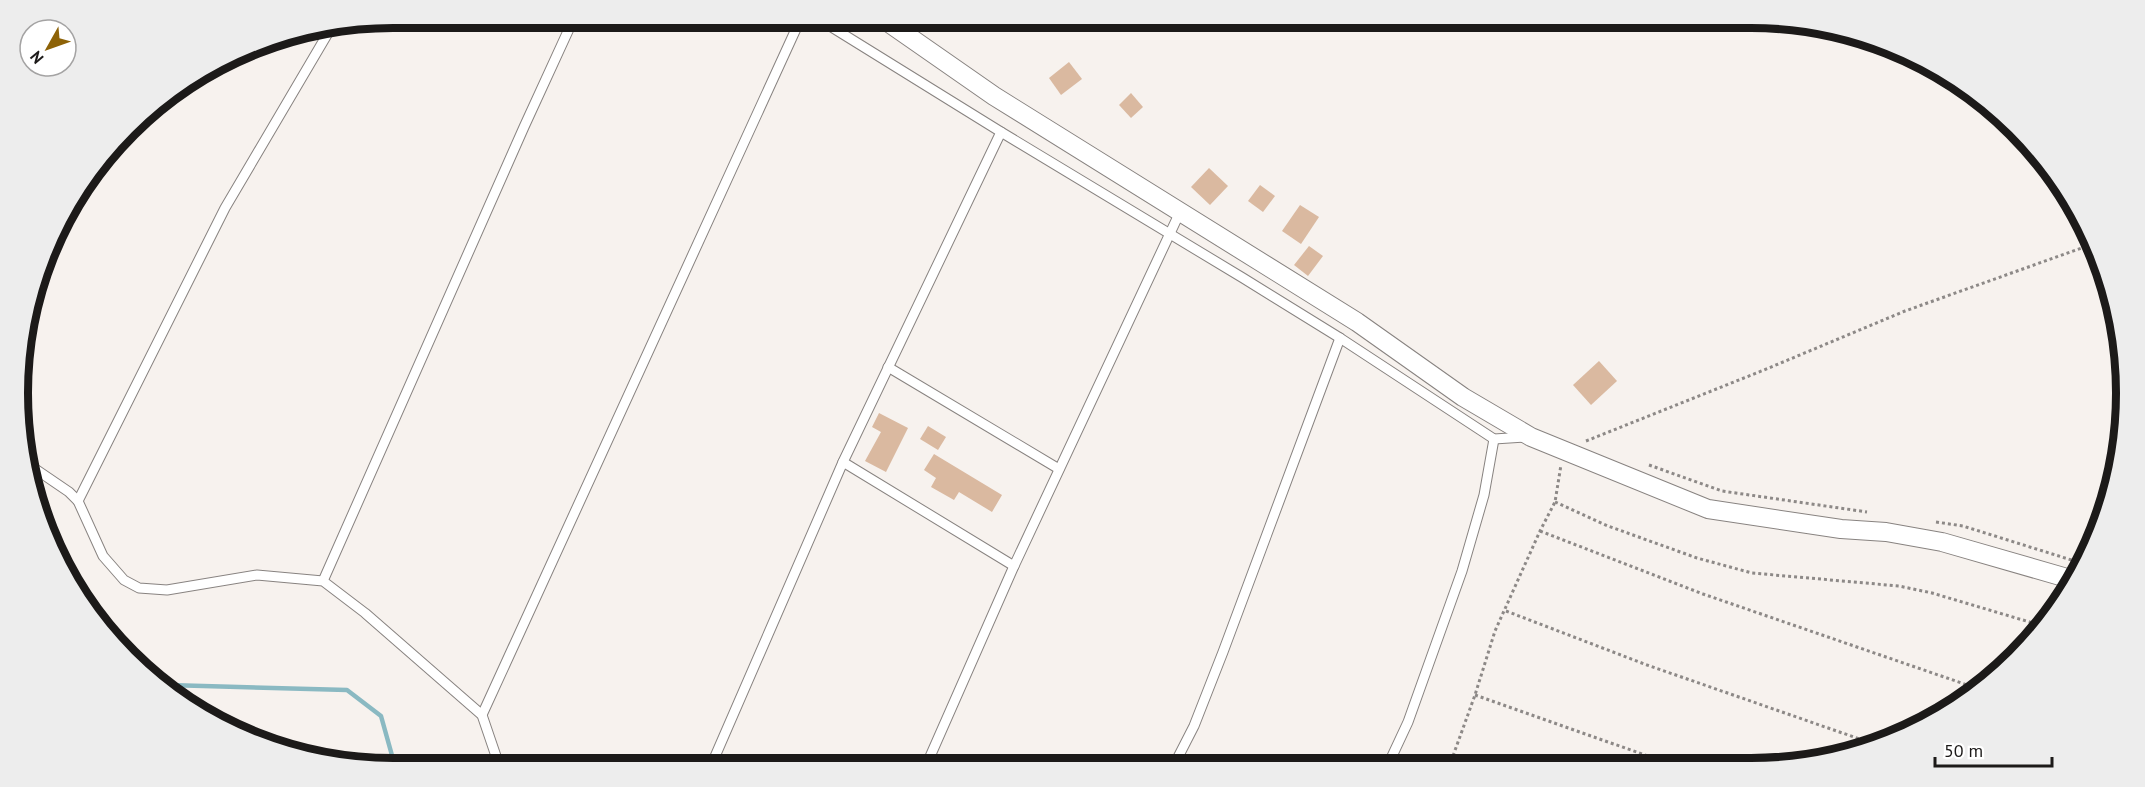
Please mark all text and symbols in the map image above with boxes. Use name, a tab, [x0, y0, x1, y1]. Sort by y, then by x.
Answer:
north arrow	[18, 18, 78, 78]
text: N	[25, 47, 48, 68]
scale bar	[1935, 730, 2052, 768]
text: 50 m	[1944, 739, 1983, 762]

